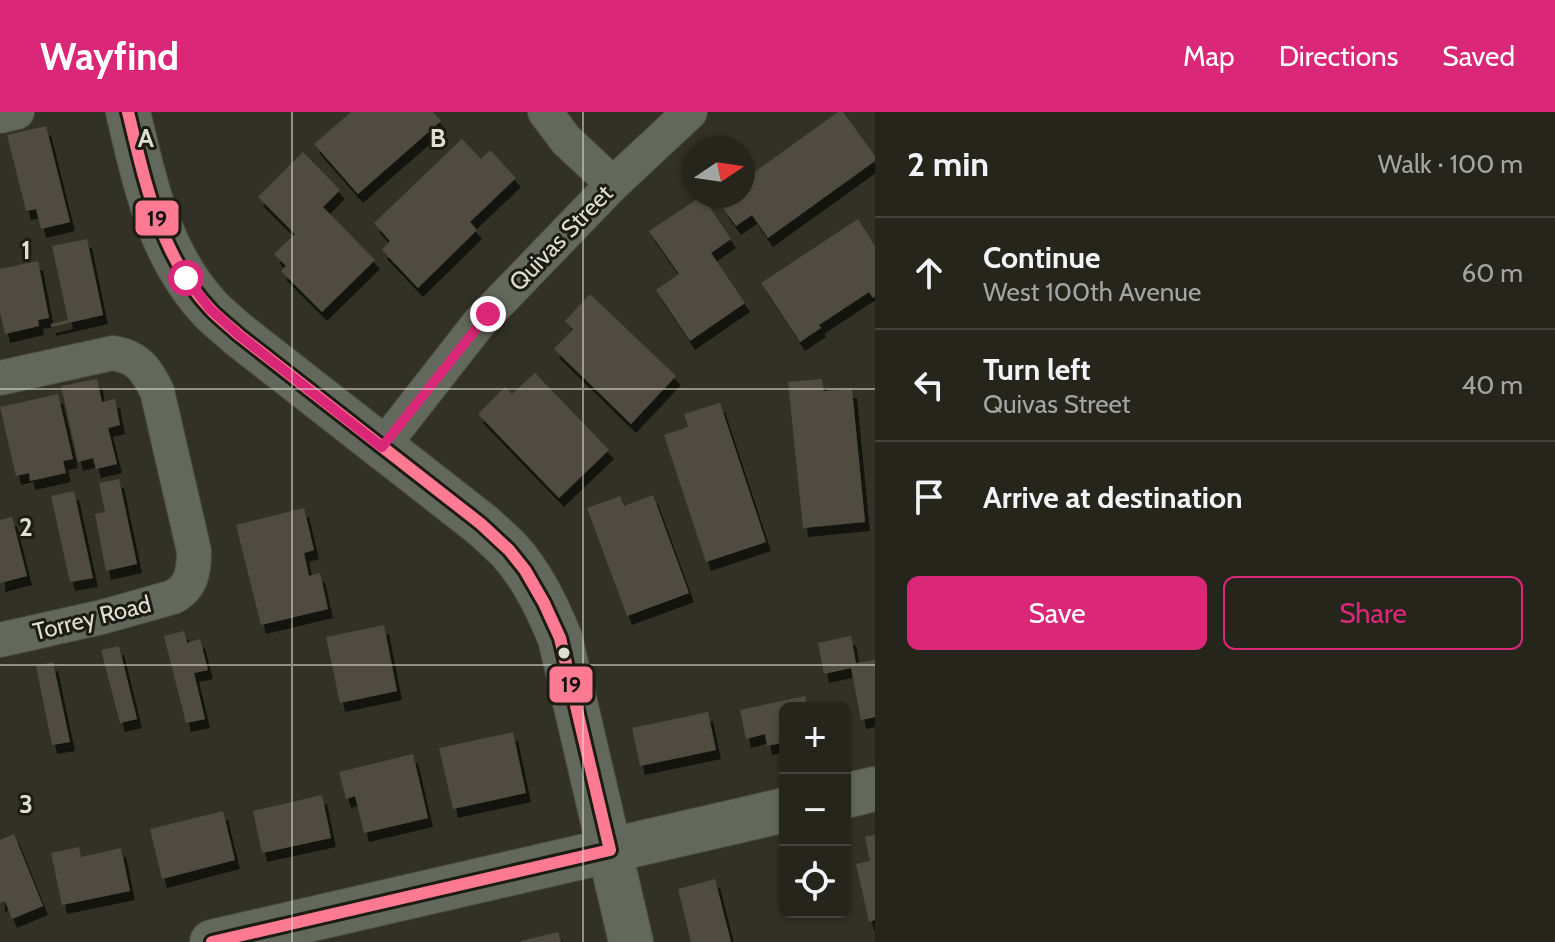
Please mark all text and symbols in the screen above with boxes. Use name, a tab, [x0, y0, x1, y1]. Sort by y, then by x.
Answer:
text: Wayfind	[40, 33, 179, 80]
text: Map	[1183, 39, 1235, 73]
text: Directions	[1279, 39, 1398, 73]
text: Saved	[1442, 39, 1515, 73]
text: A	[138, 122, 155, 154]
text: B	[430, 122, 446, 154]
north arrow	[683, 136, 755, 208]
text: 2 min	[907, 143, 989, 185]
text: Walk · 100 m	[1378, 148, 1523, 180]
street label: Quivas Street	[503, 179, 618, 297]
line badge: 19	[134, 199, 180, 237]
text: 19	[147, 205, 167, 232]
text: 1	[21, 234, 31, 266]
text: Continue	[983, 239, 1100, 276]
icon: ahead	[907, 251, 951, 295]
text: 60 m	[1461, 257, 1523, 289]
route start	[168, 260, 204, 296]
text: West 100th Avenue	[983, 276, 1201, 308]
route end	[470, 296, 506, 332]
text: Turn left	[983, 351, 1091, 388]
icon: left	[907, 363, 951, 407]
text: 40 m	[1461, 369, 1523, 401]
text: Quivas Street	[983, 388, 1131, 420]
icon: arrive	[907, 475, 951, 519]
text: Arrive at destination	[983, 479, 1243, 516]
text: 2	[19, 511, 33, 543]
button: Save	[907, 576, 1207, 650]
button: Share	[1223, 576, 1523, 650]
street label: Torrey Road	[30, 589, 154, 646]
unlabelled marker	[556, 645, 572, 661]
line badge: 19	[548, 665, 594, 704]
text: 19	[561, 671, 581, 698]
map controls	[779, 702, 851, 918]
button: +	[779, 702, 851, 774]
button: −	[779, 774, 851, 846]
text: 3	[19, 788, 33, 820]
button: locate	[779, 846, 851, 918]

